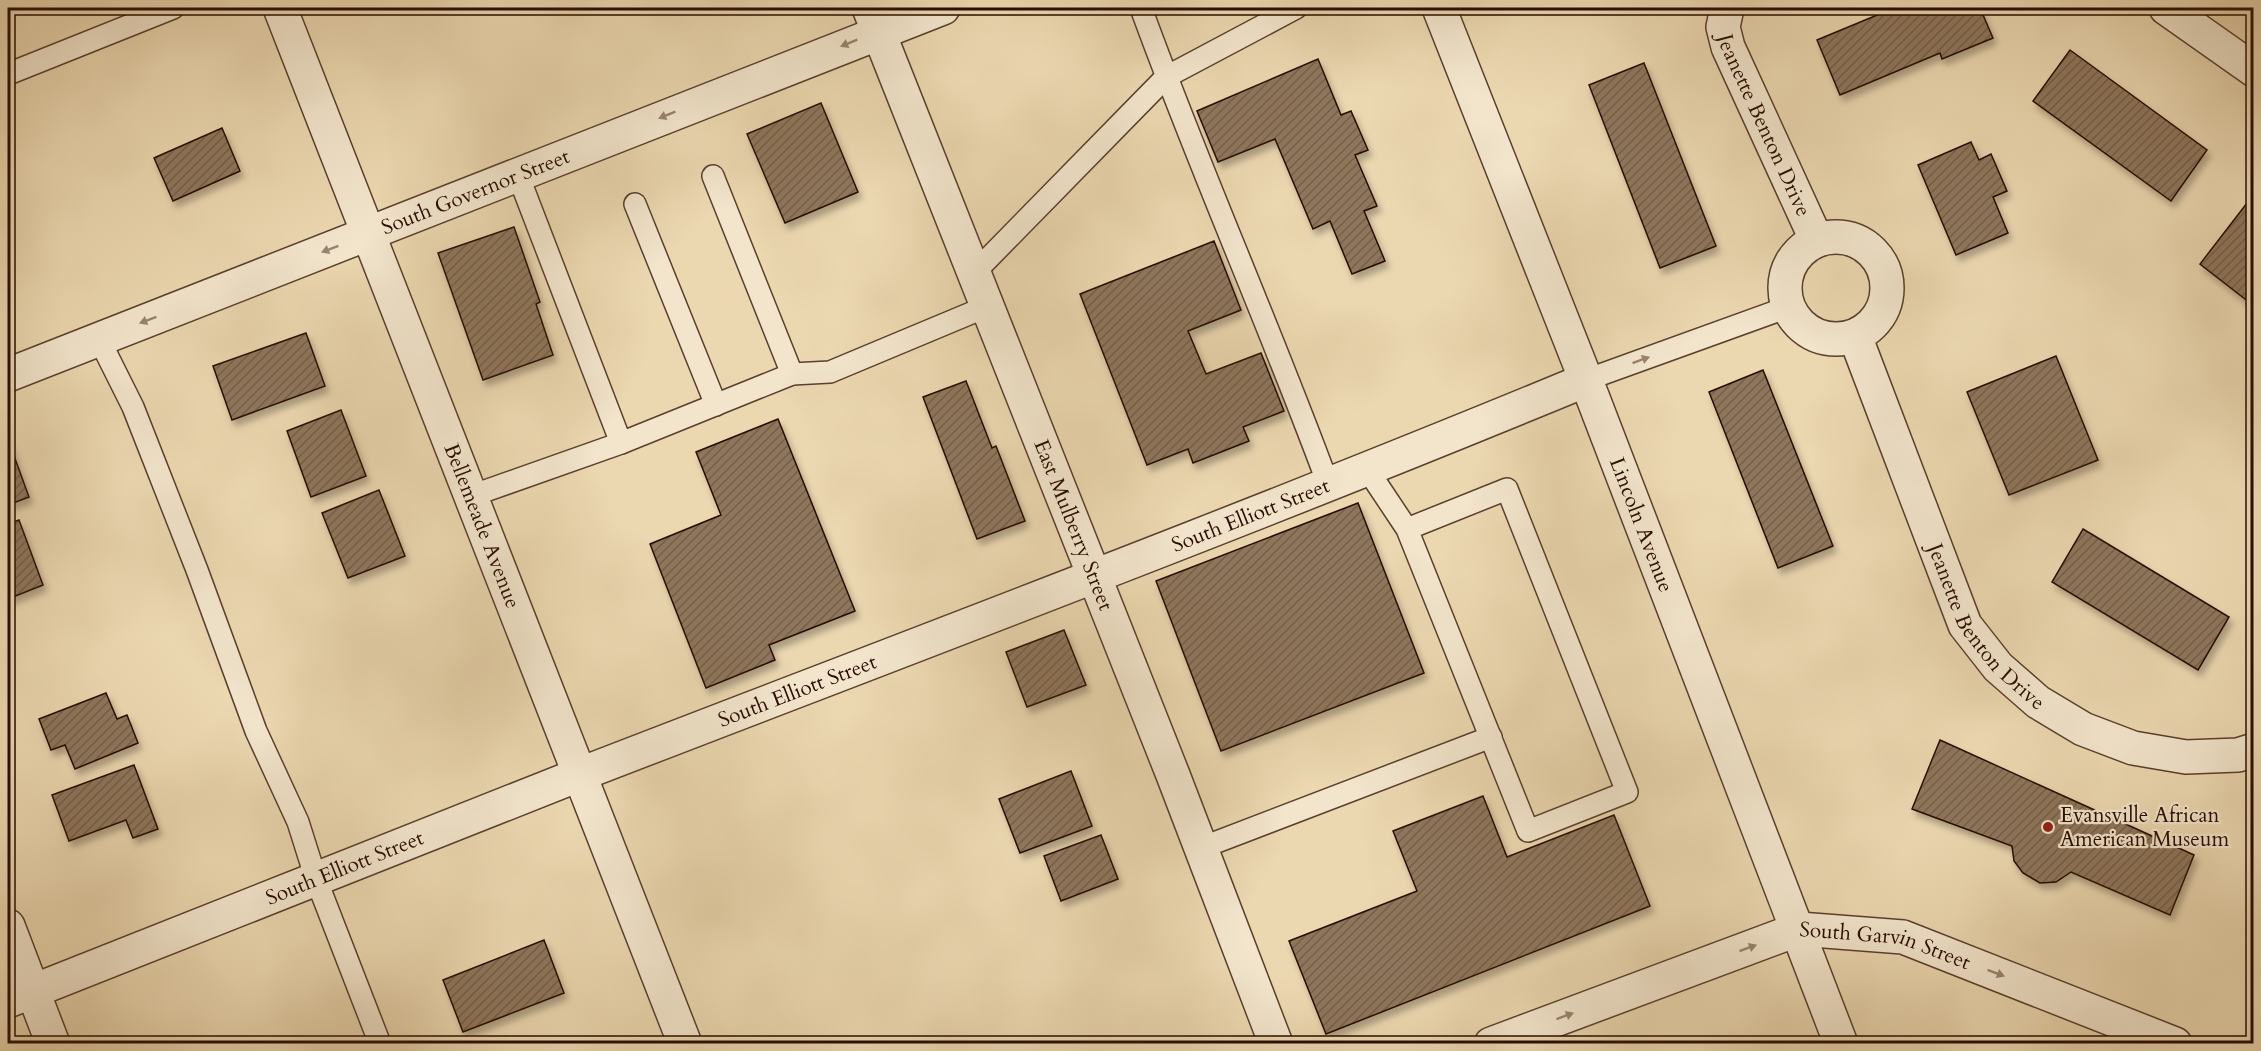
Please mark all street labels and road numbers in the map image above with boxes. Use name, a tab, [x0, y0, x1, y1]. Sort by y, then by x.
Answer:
street label: Jeanette Benton Drive	[1710, 28, 1818, 221]
street label: South Governor Street	[377, 142, 574, 242]
street label: East Mulberry Street	[1026, 435, 1120, 615]
street label: Bellemeade Avenue	[437, 439, 527, 613]
street label: Lincoln Avenue	[1602, 453, 1680, 597]
street label: South Elliott Street	[1167, 471, 1334, 560]
street label: Jeanette Benton Drive	[1919, 537, 2050, 718]
street label: South Elliott Street	[714, 647, 881, 735]
street label: South Elliott Street	[261, 823, 428, 913]
street label: South Garvin Street	[1798, 915, 1975, 977]

